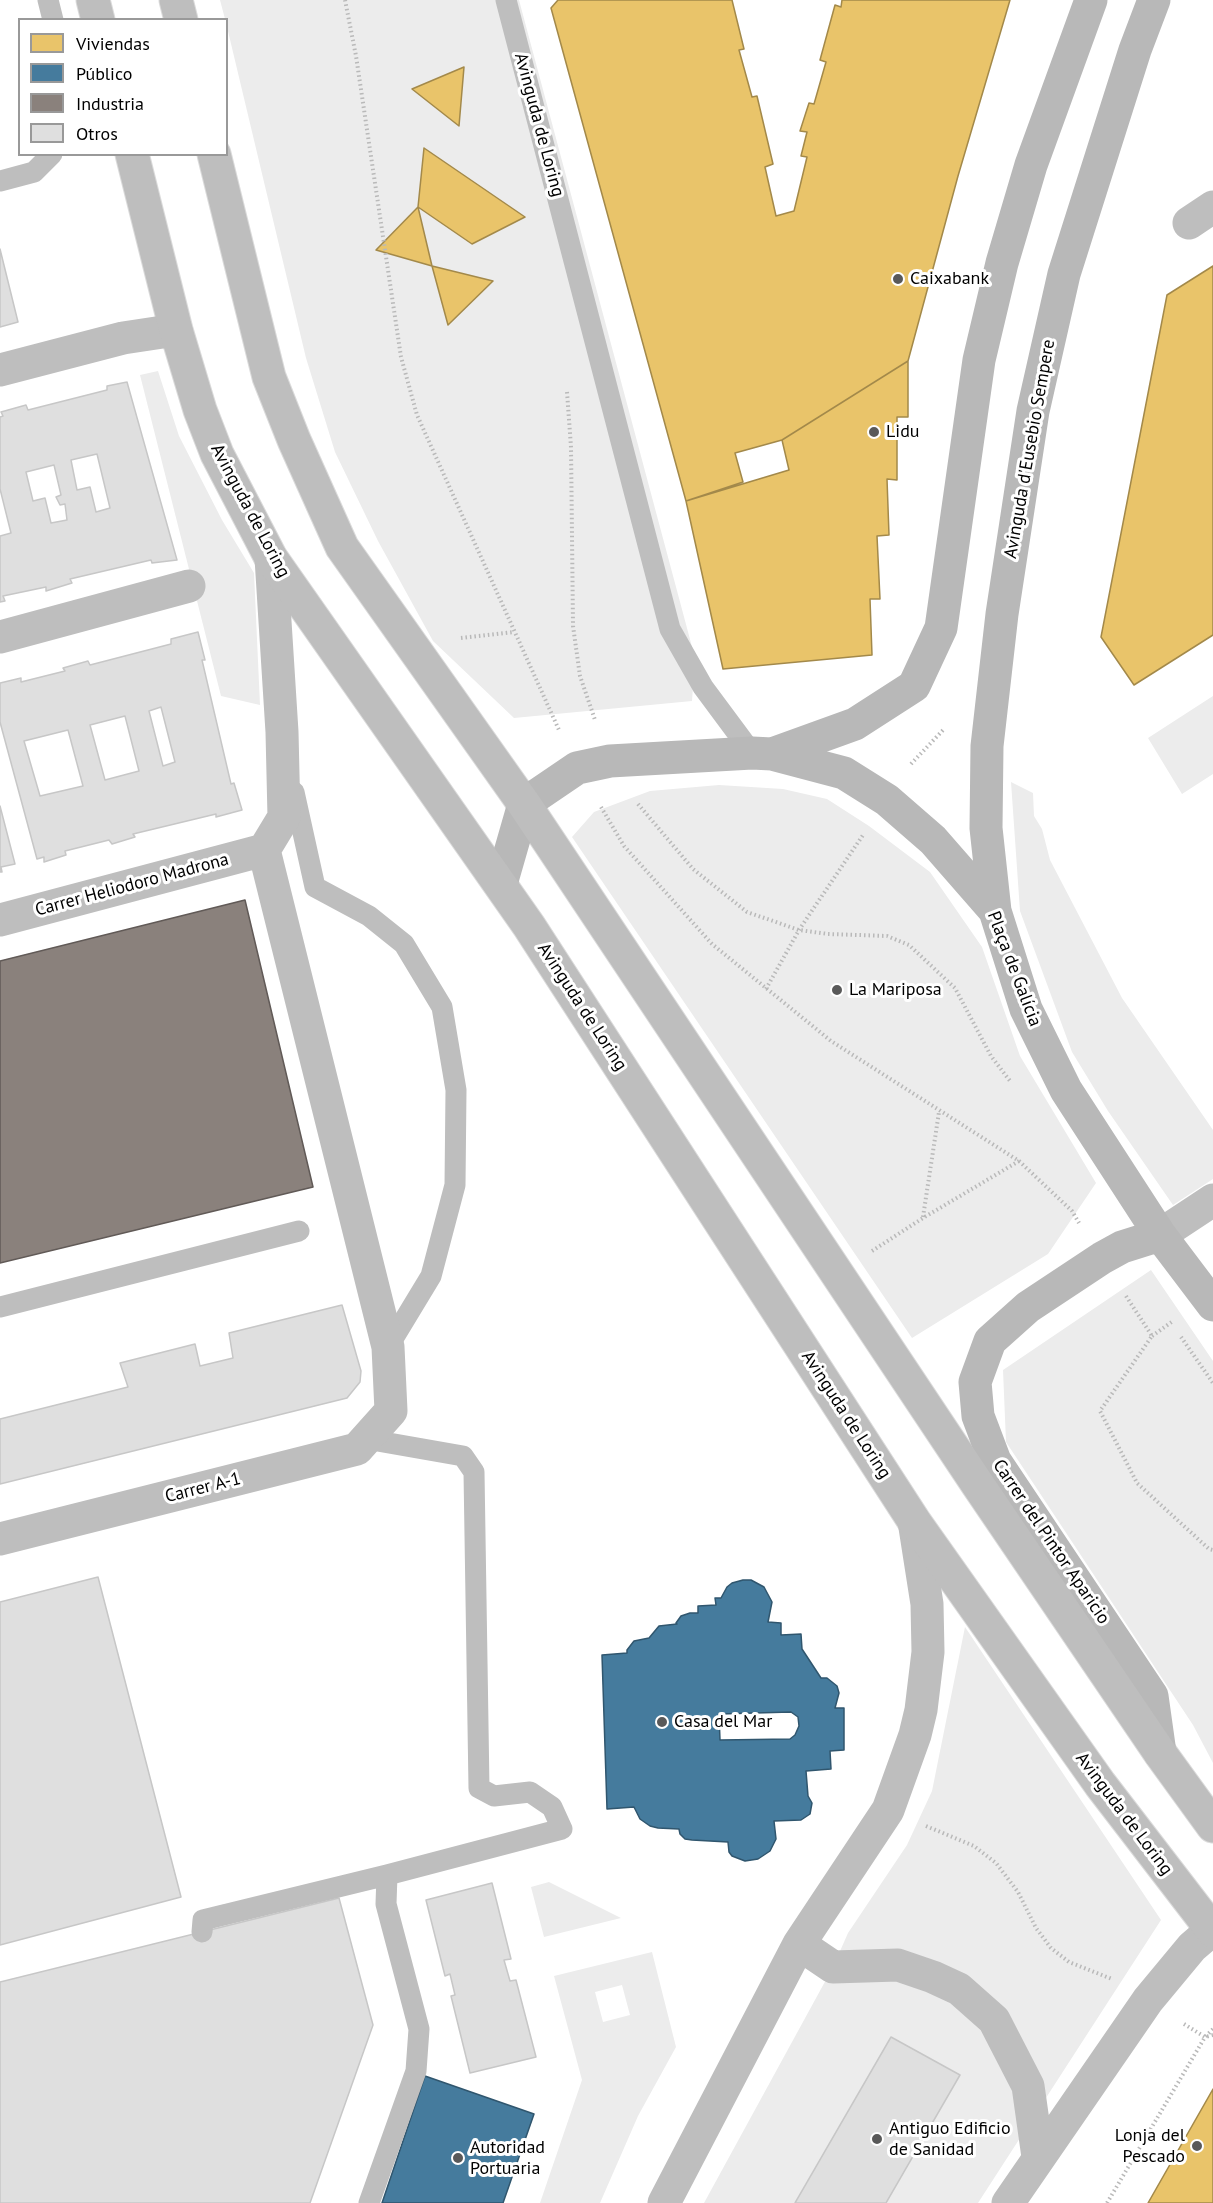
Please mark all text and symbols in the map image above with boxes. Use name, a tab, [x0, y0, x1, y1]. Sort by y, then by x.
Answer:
legend	[18, 18, 228, 156]
text: Viviendas	[76, 32, 150, 55]
street label: Avinguda de Loring	[509, 51, 569, 199]
text: Público	[76, 62, 132, 85]
text: Industria	[76, 92, 144, 115]
text: Otros	[76, 122, 118, 145]
place label: Caixabank	[910, 268, 989, 290]
marker: Caixabank	[891, 272, 905, 286]
street label: Avinguda d'Eusebio Sempere	[1000, 338, 1060, 560]
place label: Lidu	[886, 421, 920, 443]
marker: Lidu	[867, 425, 881, 439]
street label: Avinguda de Loring	[206, 441, 294, 581]
street label: Carrer Heliodoro Madrona	[33, 849, 231, 921]
street label: Plaça de Galícia	[982, 908, 1046, 1030]
street label: Avinguda de Loring	[533, 939, 631, 1075]
place label: La Mariposa	[849, 979, 942, 1001]
marker: La Mariposa	[830, 983, 844, 997]
street label: Avinguda de Loring	[797, 1347, 895, 1483]
street label: Carrer del Pintor Aparicio	[988, 1456, 1114, 1628]
street label: Carrer A-1	[163, 1468, 243, 1508]
place label: Casa del Mar	[674, 1711, 772, 1733]
marker: Casa del Mar	[655, 1715, 669, 1729]
street label: Avinguda de Loring	[1071, 1748, 1177, 1880]
place label: Antiguo Edificio de Sanidad	[889, 2118, 1011, 2160]
place label: Lonja del Pescado	[1115, 2125, 1185, 2168]
marker: Antiguo Edificio de Sanidad	[870, 2132, 884, 2146]
place label: Autoridad Portuaria	[470, 2137, 545, 2180]
marker: Lonja del Pescado	[1190, 2139, 1204, 2153]
marker: Autoridad Portuaria	[451, 2151, 465, 2165]

